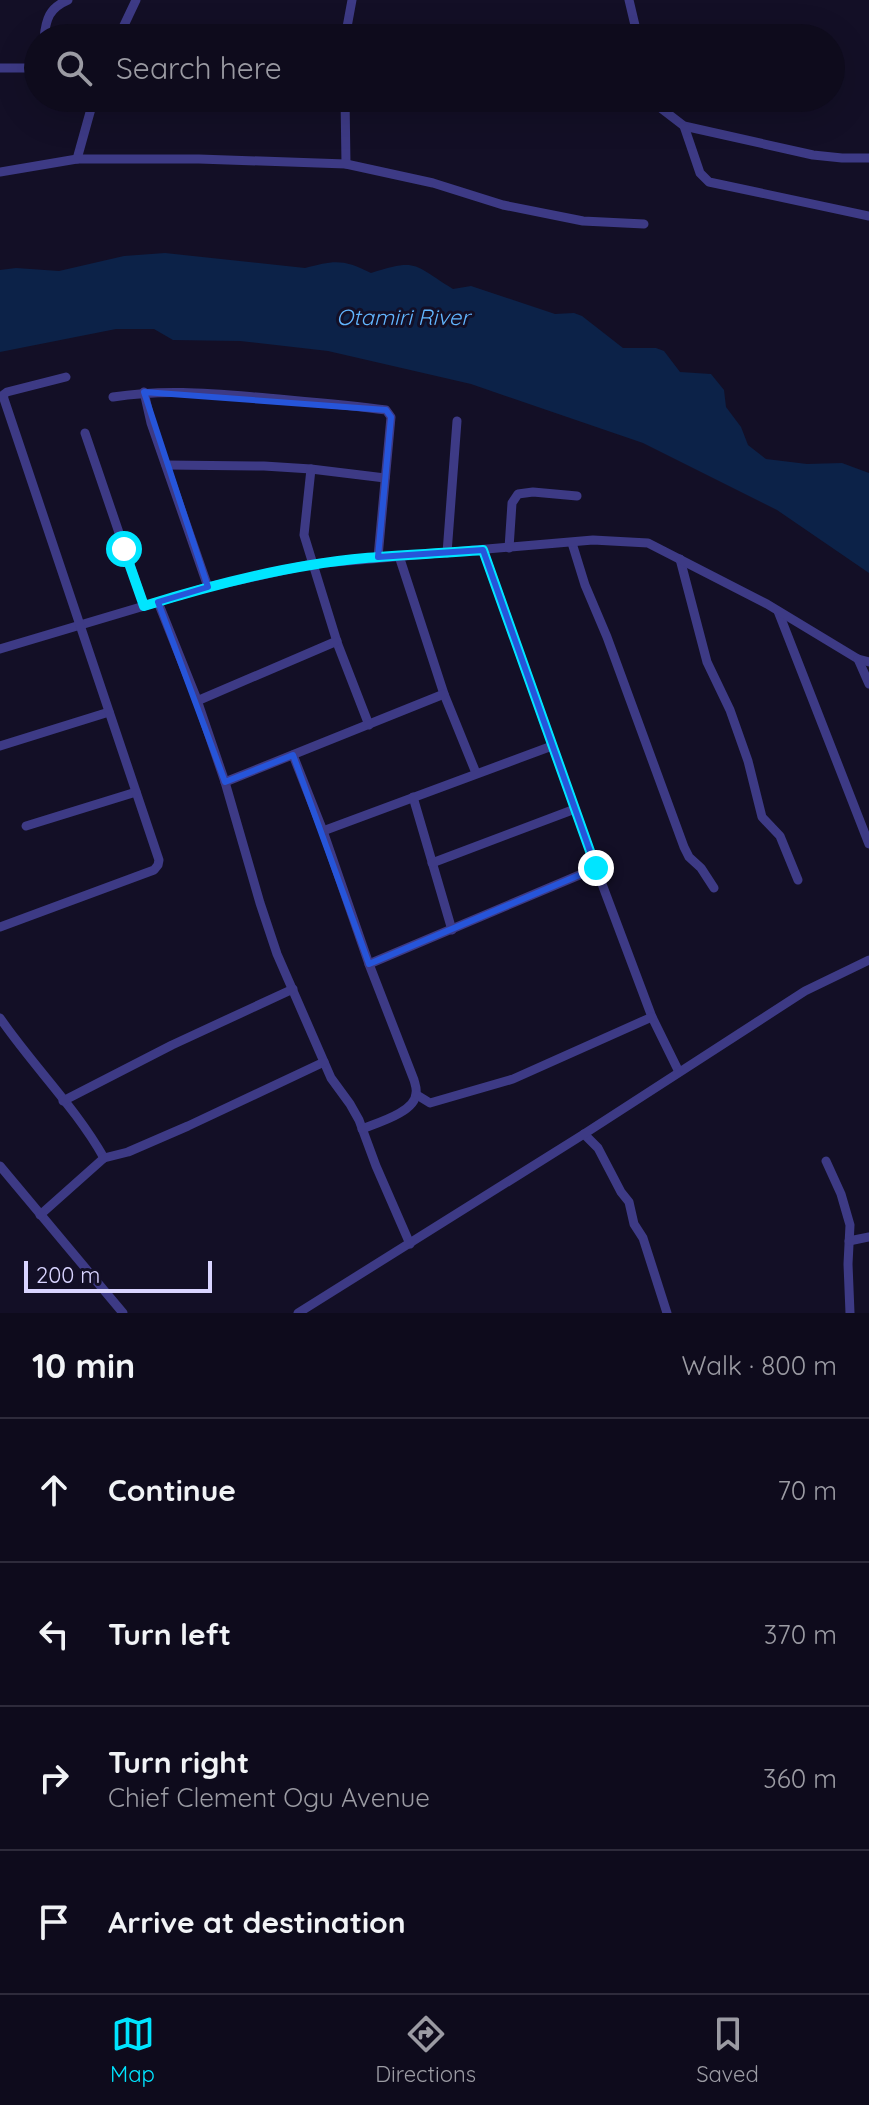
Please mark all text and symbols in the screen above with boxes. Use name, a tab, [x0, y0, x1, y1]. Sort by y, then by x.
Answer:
search box	[24, 24, 845, 112]
icon: search	[52, 46, 96, 90]
text: Search here	[116, 49, 282, 87]
water label: Otamiri River	[336, 303, 472, 331]
route start	[106, 531, 142, 567]
route end	[578, 850, 614, 886]
scale bar	[24, 1257, 212, 1293]
text: 200 m	[36, 1261, 100, 1289]
text: 10 min	[32, 1344, 135, 1387]
text: Walk · 800 m	[681, 1349, 837, 1382]
icon: ahead	[32, 1468, 76, 1512]
text: Continue	[108, 1471, 236, 1509]
text: 70 m	[777, 1474, 837, 1507]
icon: left	[32, 1612, 76, 1656]
text: Turn left	[108, 1615, 231, 1653]
text: 370 m	[764, 1618, 837, 1651]
text: Turn right	[108, 1743, 249, 1781]
icon: right	[32, 1756, 76, 1800]
text: 360 m	[763, 1762, 837, 1795]
text: Chief Clement Ogu Avenue	[108, 1781, 430, 1814]
icon: arrive	[32, 1900, 76, 1944]
text: Arrive at destination	[108, 1903, 406, 1941]
tab: Map	[110, 2012, 155, 2088]
tab: Directions	[375, 2012, 476, 2088]
tab: Saved	[696, 2012, 759, 2088]

